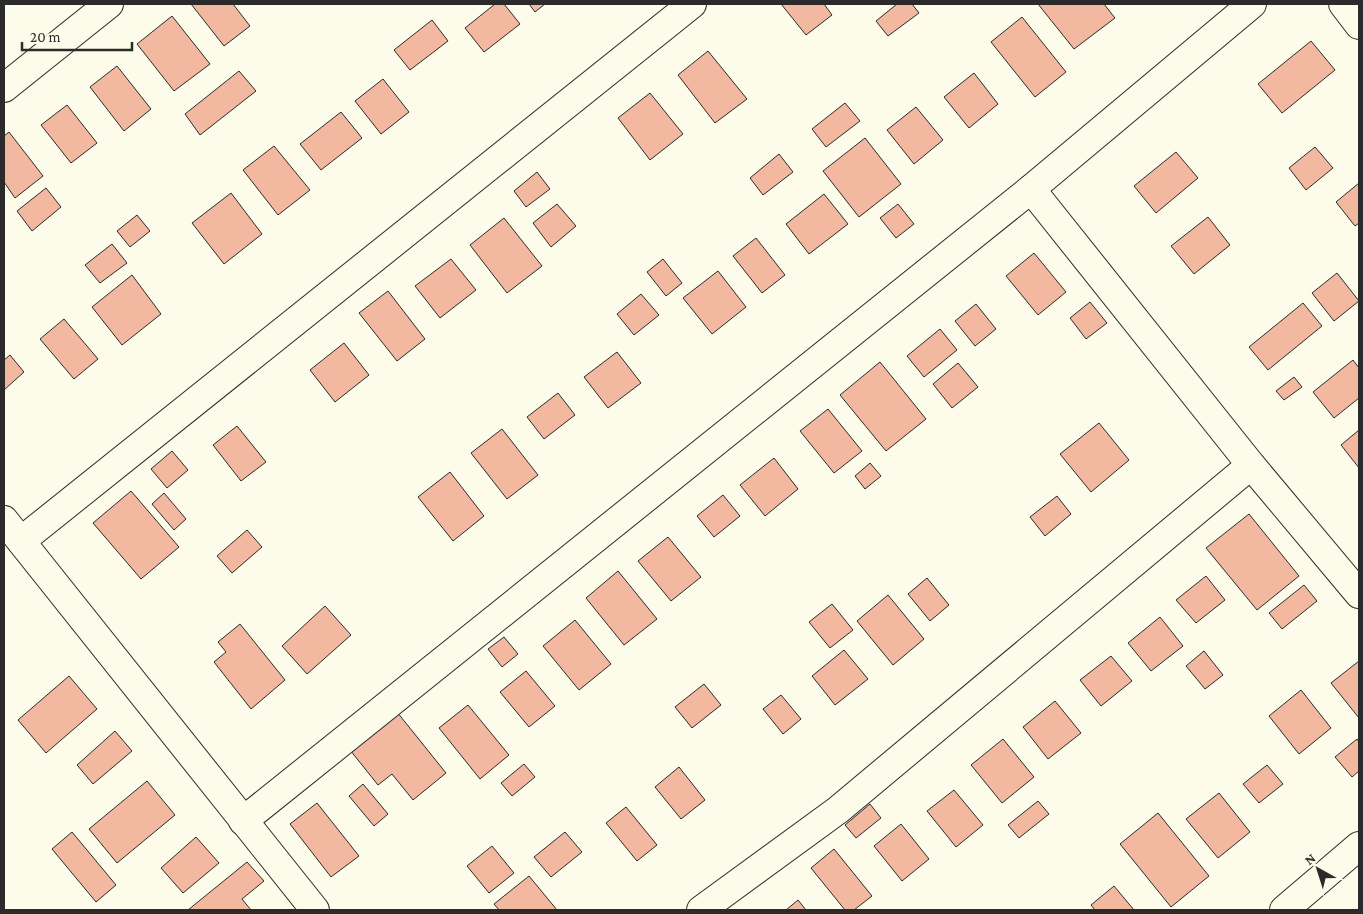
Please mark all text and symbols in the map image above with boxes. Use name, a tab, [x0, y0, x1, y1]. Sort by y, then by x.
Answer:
scale bar	[22, 20, 132, 52]
text: 20 m	[30, 29, 61, 45]
north arrow	[1293, 844, 1343, 894]
text: N	[1301, 849, 1319, 868]

